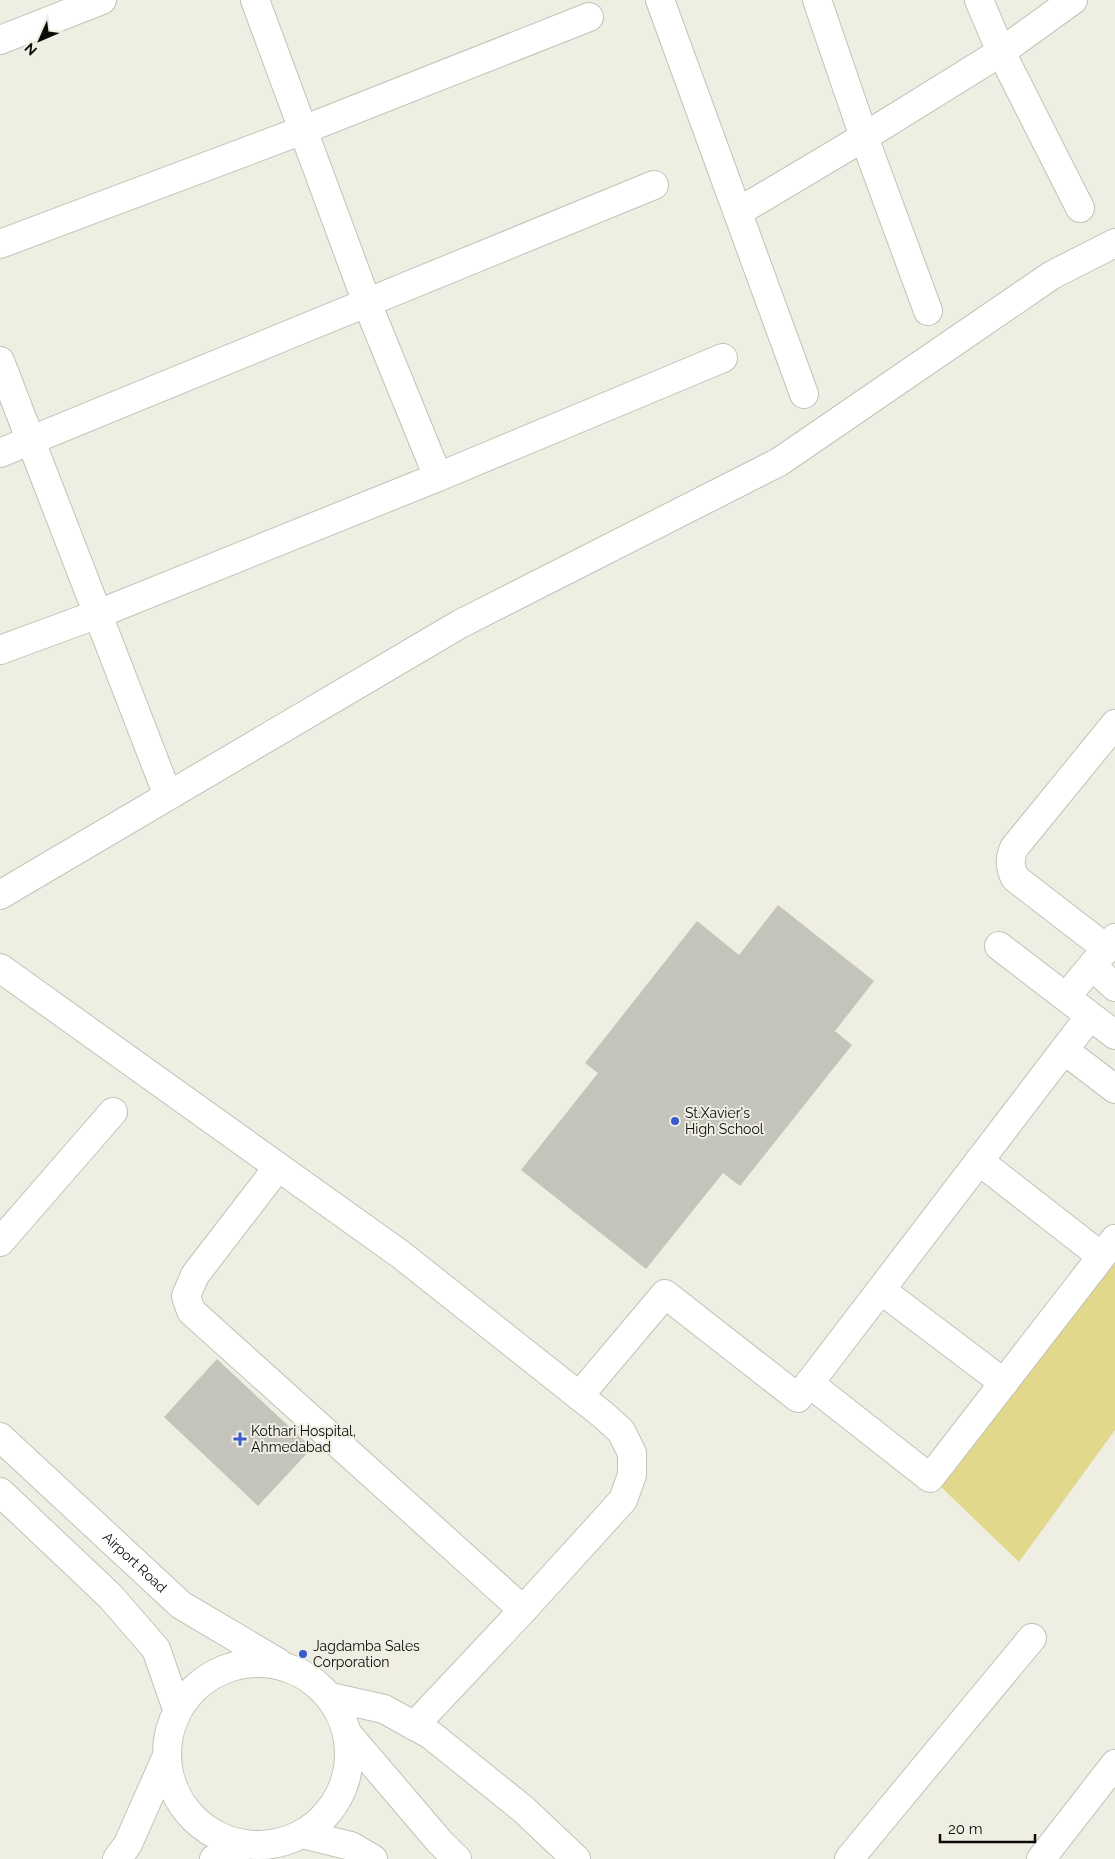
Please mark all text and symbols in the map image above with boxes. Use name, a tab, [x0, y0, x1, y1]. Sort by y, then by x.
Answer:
north arrow	[15, 15, 65, 65]
text: N	[21, 40, 40, 59]
place label: St.Xavier's High School	[685, 1105, 764, 1137]
marker: St.Xavier's High School	[669, 1115, 681, 1127]
place label: Kothari Hospital, Ahmedabad	[251, 1423, 356, 1455]
marker: Kothari Hospital, Ahmedabad	[233, 1432, 247, 1446]
street label: Airport Road	[100, 1529, 170, 1596]
place label: Jagdamba Sales Corporation	[313, 1638, 420, 1670]
marker: Jagdamba Sales Corporation	[297, 1648, 309, 1660]
scale bar	[940, 1812, 1035, 1844]
text: 20 m	[948, 1820, 983, 1838]

